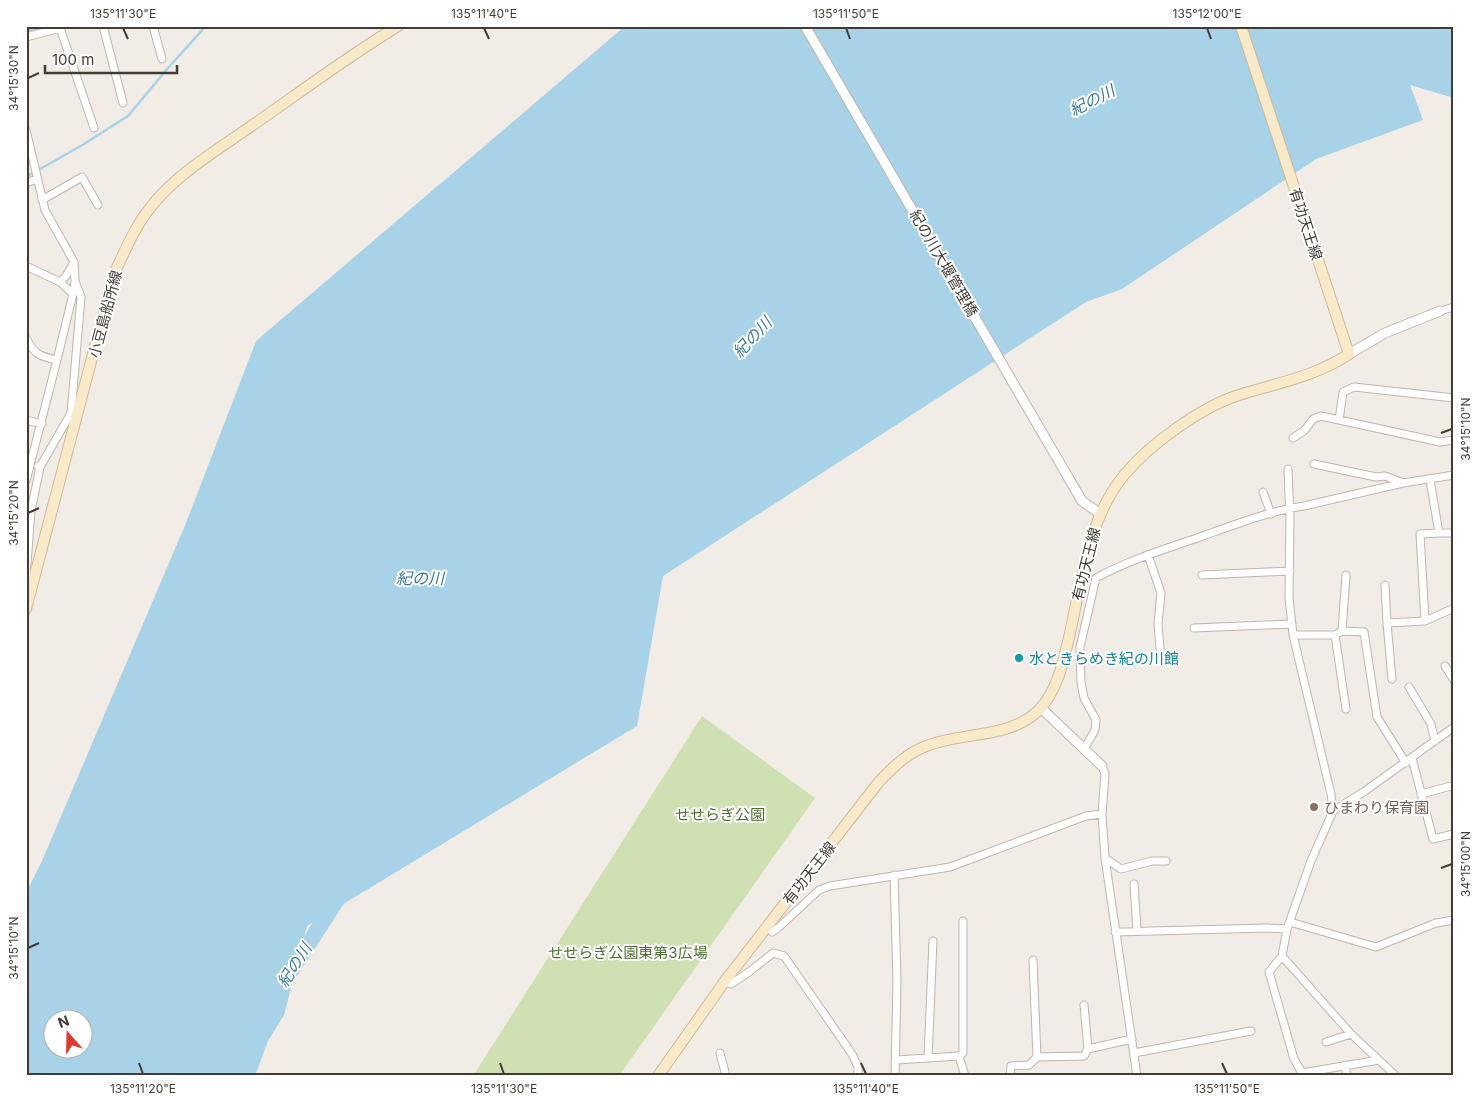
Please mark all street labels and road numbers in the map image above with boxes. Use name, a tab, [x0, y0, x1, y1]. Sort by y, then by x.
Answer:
street label: 有功天王線	[1285, 185, 1327, 263]
street label: 紀の川大堰管理橋	[906, 206, 982, 320]
street label: 小豆島船所線	[84, 268, 126, 360]
street label: 有功天王線	[1068, 525, 1104, 603]
street label: 有功天王線	[778, 838, 840, 908]

